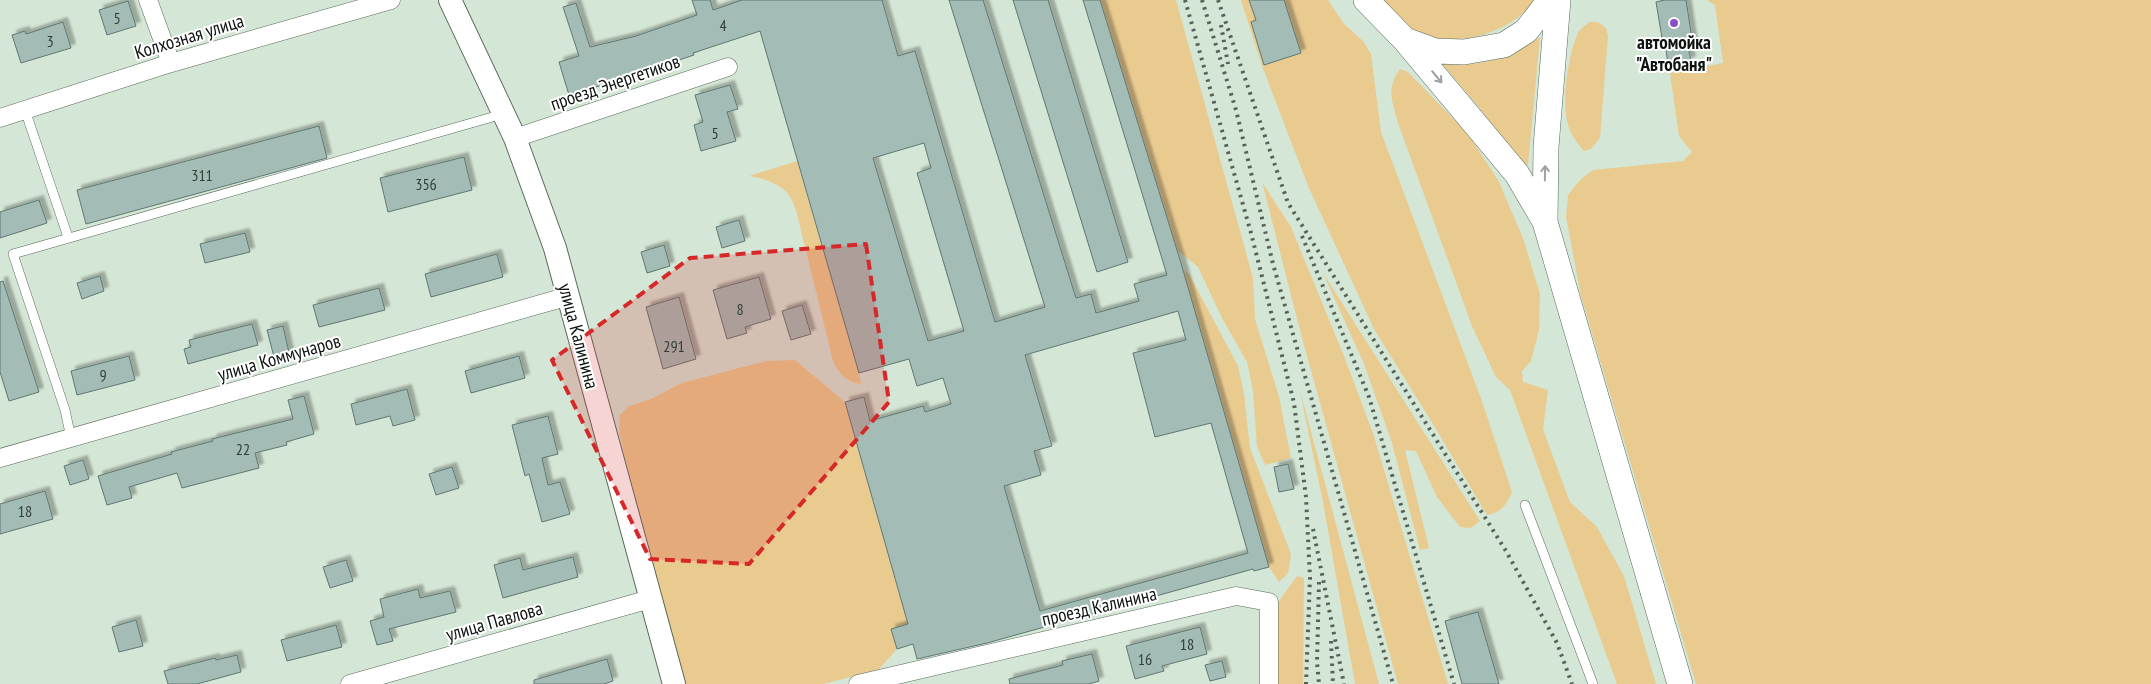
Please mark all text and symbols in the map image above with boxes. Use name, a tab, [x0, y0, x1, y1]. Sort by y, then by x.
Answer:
house number: 5	[113, 8, 121, 28]
street label: Колхозная улица	[132, 8, 246, 64]
house number: 4	[719, 15, 727, 35]
marker: автомойка "Автобаня"	[1668, 17, 1680, 29]
place label: автомойка "Автобаня"	[1636, 30, 1712, 76]
house number: 3	[46, 31, 54, 51]
street label: проезд Энергетиков	[547, 49, 683, 115]
one-way arrow	[1431, 70, 1443, 83]
house number: 5	[711, 123, 719, 143]
house number: 311	[191, 165, 213, 185]
one-way arrow	[1541, 166, 1550, 182]
house number: 356	[415, 174, 437, 194]
street label: улица Калинина	[553, 281, 605, 391]
house number: 8	[736, 299, 744, 319]
street label: улица Коммунаров	[215, 328, 343, 386]
house number: 291	[663, 336, 685, 356]
house number: 9	[99, 365, 107, 385]
house number: 22	[236, 439, 250, 459]
house number: 18	[18, 501, 32, 521]
street label: проезд Калинина	[1039, 581, 1159, 631]
street label: улица Павлова	[443, 596, 545, 646]
house number: 18	[1180, 634, 1194, 654]
house number: 16	[1138, 649, 1152, 669]

